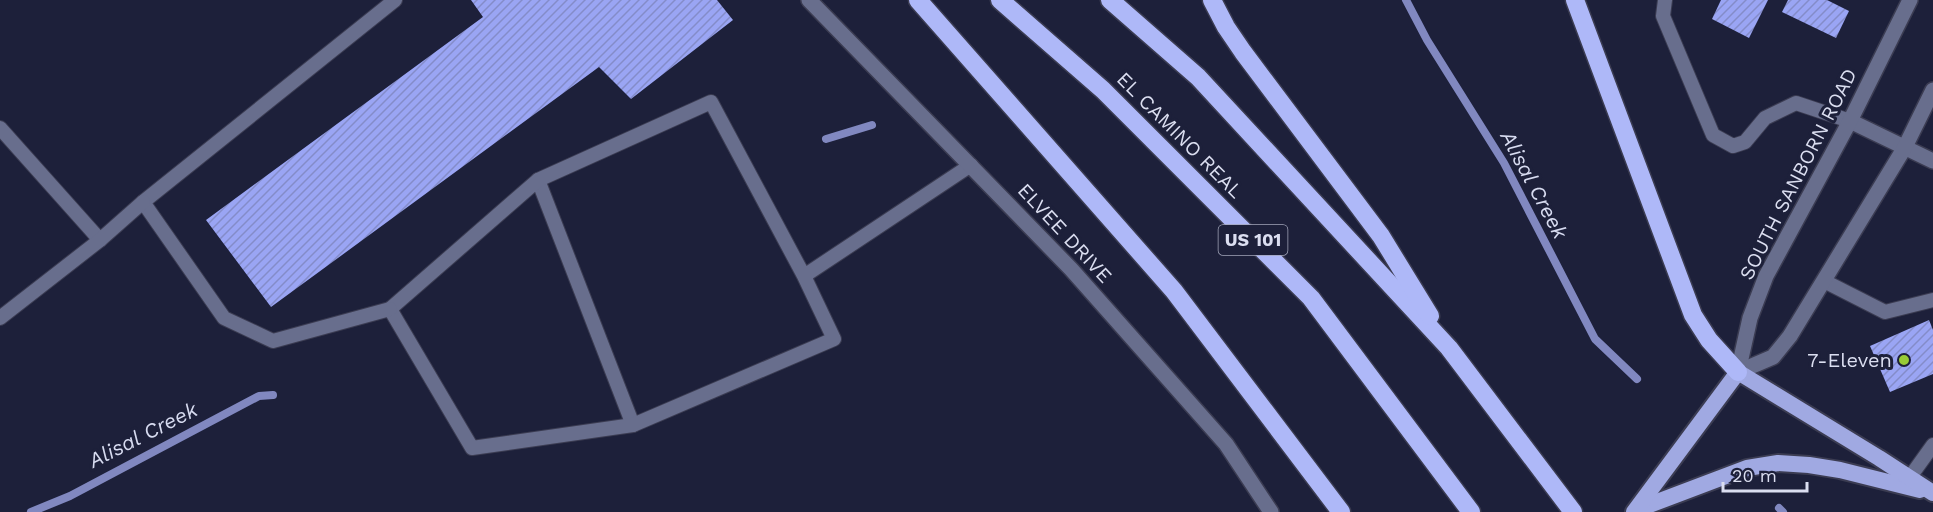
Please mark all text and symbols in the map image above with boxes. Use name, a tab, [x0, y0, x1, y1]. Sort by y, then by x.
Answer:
street label: SOUTH SANBORN ROAD	[1734, 64, 1862, 284]
street label: EL CAMINO REAL	[1112, 67, 1248, 203]
water label: Alisal Creek	[1495, 126, 1574, 244]
street label: ELVEE DRIVE	[1013, 178, 1117, 288]
road number: US 101	[1218, 225, 1288, 255]
place label: 7-Eleven	[1807, 348, 1892, 372]
marker: 7-Eleven	[1897, 353, 1911, 367]
water label: Alisal Creek	[83, 396, 202, 473]
scale bar	[1723, 455, 1807, 493]
text: 20 m	[1732, 465, 1777, 486]

